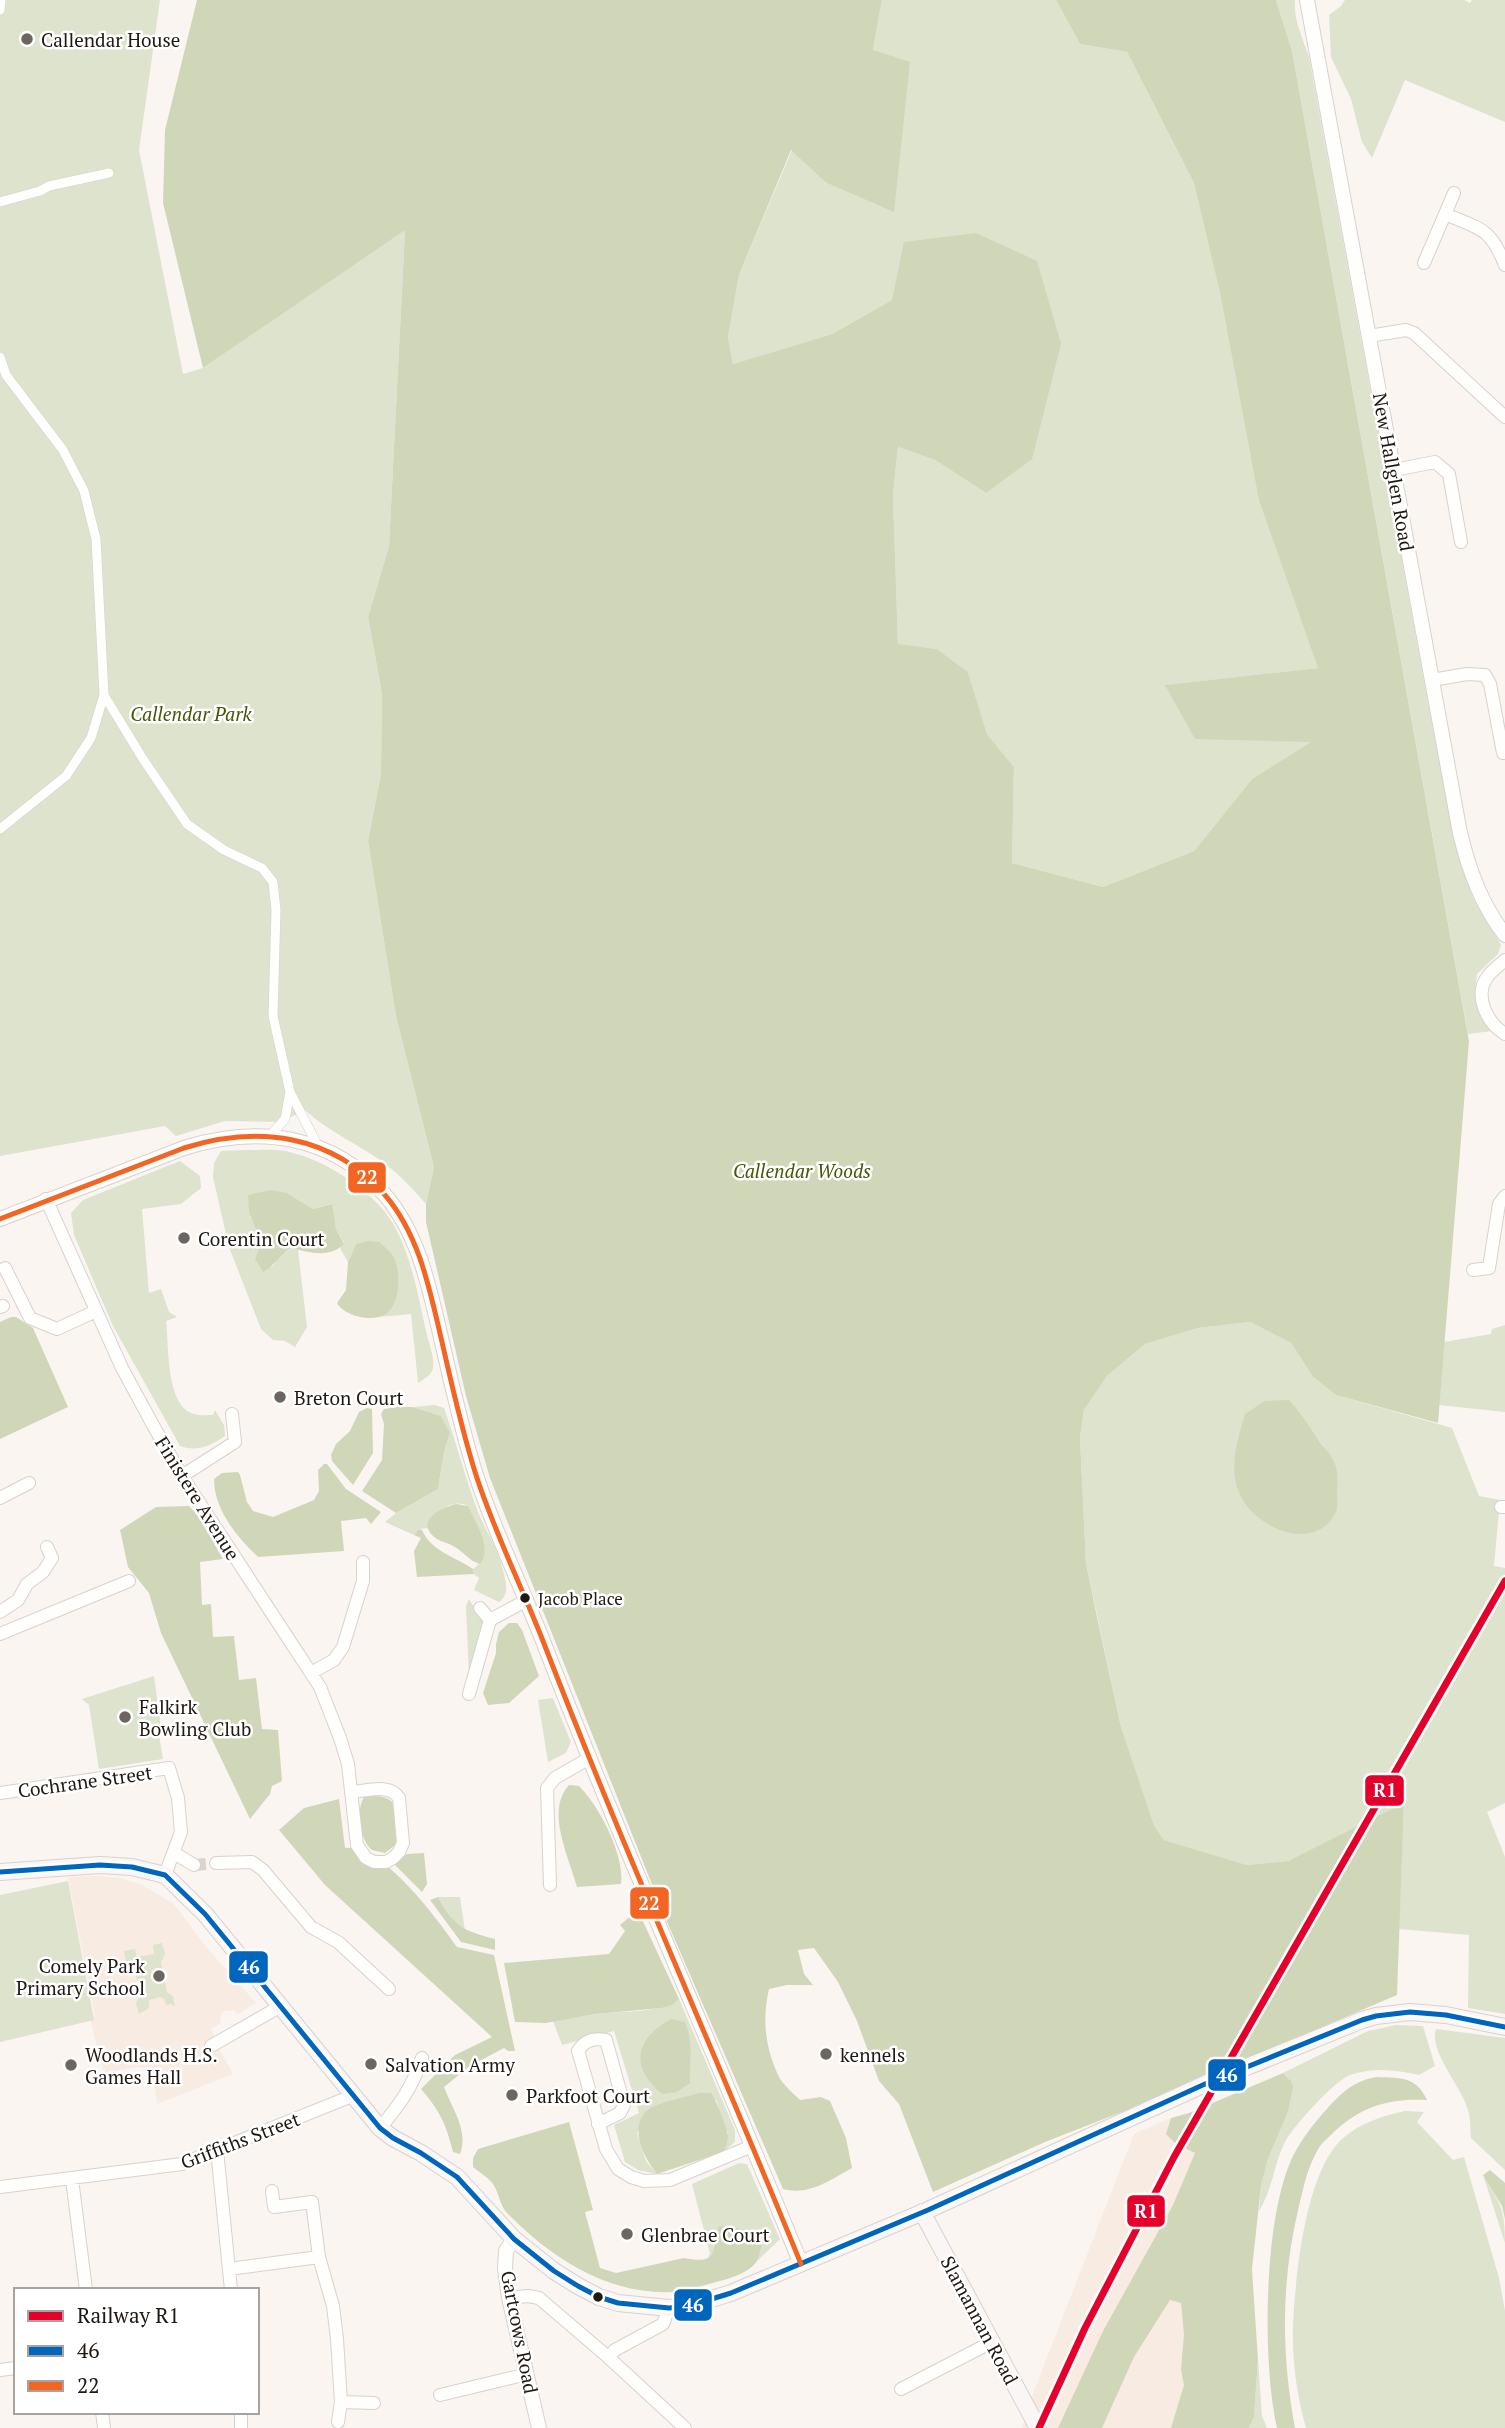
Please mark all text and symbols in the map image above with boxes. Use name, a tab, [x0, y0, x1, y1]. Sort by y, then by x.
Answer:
place label: Callendar House	[41, 27, 180, 52]
marker: Callendar House	[19, 31, 35, 47]
street label: New Hallglen Road	[1368, 391, 1420, 554]
park label: Callendar Park	[130, 701, 253, 726]
park label: Callendar Woods	[733, 1158, 871, 1183]
line badge: 22	[347, 1161, 387, 1194]
text: 22	[356, 1164, 378, 1189]
place label: Corentin Court	[198, 1226, 325, 1251]
marker: Corentin Court	[176, 1230, 192, 1246]
place label: Breton Court	[294, 1385, 404, 1410]
marker: Breton Court	[272, 1389, 288, 1405]
street label: Finistere Avenue	[150, 1431, 246, 1565]
place label: Jacob Place	[538, 1587, 623, 1610]
marker: Jacob Place	[518, 1591, 532, 1605]
place label: Falkirk Bowling Club	[139, 1694, 251, 1741]
marker: Falkirk Bowling Club	[117, 1709, 133, 1725]
street label: Cochrane Street	[16, 1759, 154, 1803]
line badge: R1	[1364, 1774, 1405, 1807]
text: R1	[1373, 1777, 1397, 1802]
line badge: 22	[629, 1886, 670, 1920]
text: 22	[638, 1890, 660, 1915]
line badge: 46	[228, 1950, 269, 1984]
place label: Comely Park Primary School	[16, 1953, 145, 2000]
text: 46	[238, 1954, 260, 1979]
marker: Comely Park Primary School	[151, 1968, 167, 1984]
place label: Woodlands H.S. Games Hall	[85, 2042, 218, 2089]
place label: kennels	[840, 2042, 905, 2067]
marker: kennels	[818, 2046, 834, 2062]
place label: Salvation Army	[385, 2052, 515, 2077]
marker: Salvation Army	[363, 2056, 379, 2072]
marker: Woodlands H.S. Games Hall	[63, 2057, 79, 2073]
line badge: 46	[1207, 2058, 1247, 2092]
text: 46	[1216, 2062, 1238, 2087]
place label: Parkfoot Court	[526, 2083, 650, 2108]
marker: Parkfoot Court	[504, 2087, 520, 2103]
street label: Griffiths Street	[177, 2106, 303, 2174]
line badge: R1	[1126, 2194, 1166, 2228]
text: R1	[1134, 2198, 1158, 2223]
place label: Glenbrae Court	[641, 2222, 770, 2247]
marker: Glenbrae Court	[619, 2226, 635, 2242]
street label: Slamannan Road	[936, 2251, 1025, 2389]
street label: Gartcows Road	[496, 2268, 544, 2396]
legend	[14, 2288, 259, 2414]
line badge: 46	[673, 2288, 713, 2322]
unlabelled marker	[591, 2290, 605, 2304]
text: 46	[682, 2292, 704, 2317]
text: Railway R1	[77, 2301, 180, 2329]
text: 46	[77, 2336, 99, 2364]
text: 22	[77, 2371, 99, 2399]

